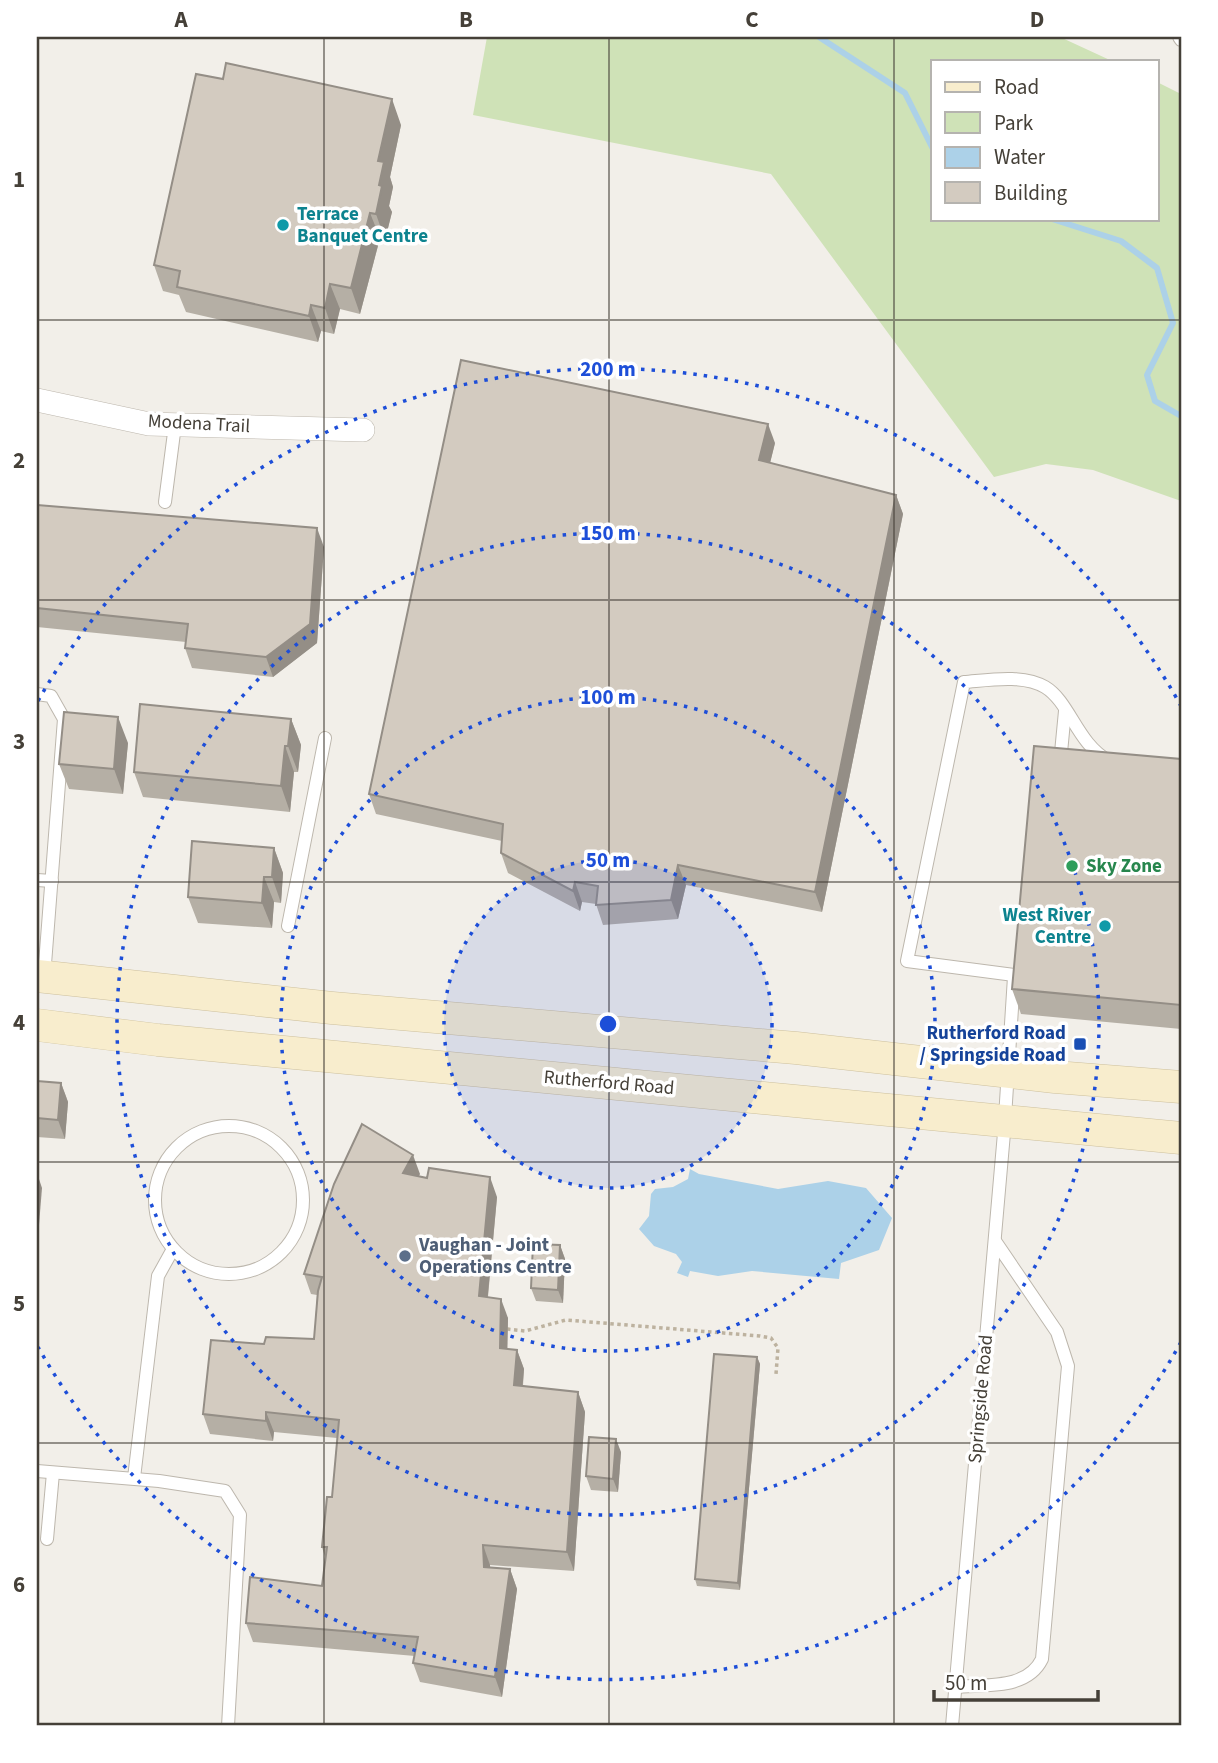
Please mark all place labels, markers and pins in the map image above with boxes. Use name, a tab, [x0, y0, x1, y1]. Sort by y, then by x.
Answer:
place label: Terrace Banquet Centre	[297, 201, 428, 250]
marker: Terrace Banquet Centre	[275, 217, 291, 233]
place label: Sky Zone	[1086, 853, 1162, 880]
marker: Sky Zone	[1064, 858, 1080, 874]
place label: West River Centre	[1003, 902, 1091, 951]
marker: West River Centre	[1097, 918, 1113, 934]
centre of rings	[596, 1012, 620, 1036]
place label: Rutherford Road / Springside Road	[920, 1020, 1066, 1069]
marker: Rutherford Road / Springside Road	[1072, 1036, 1088, 1052]
place label: Vaughan - Joint Operations Centre	[418, 1232, 572, 1281]
marker: Vaughan - Joint Operations Centre	[397, 1248, 413, 1264]

